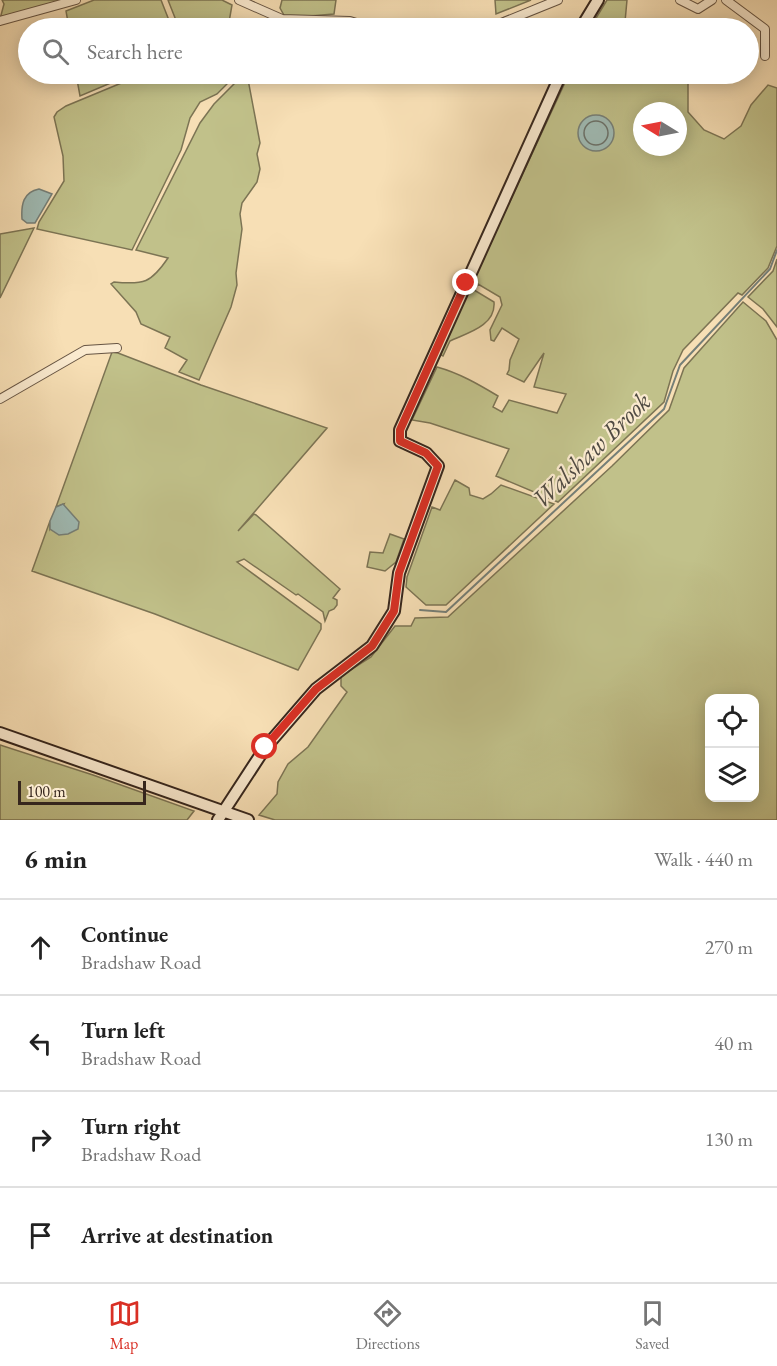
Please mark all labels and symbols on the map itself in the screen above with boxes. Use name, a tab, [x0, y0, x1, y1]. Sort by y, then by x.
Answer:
north arrow	[633, 102, 687, 156]
route end	[452, 269, 478, 295]
water label: Walshaw Brook	[524, 384, 658, 515]
route start	[251, 733, 277, 759]
scale bar	[18, 778, 146, 806]

